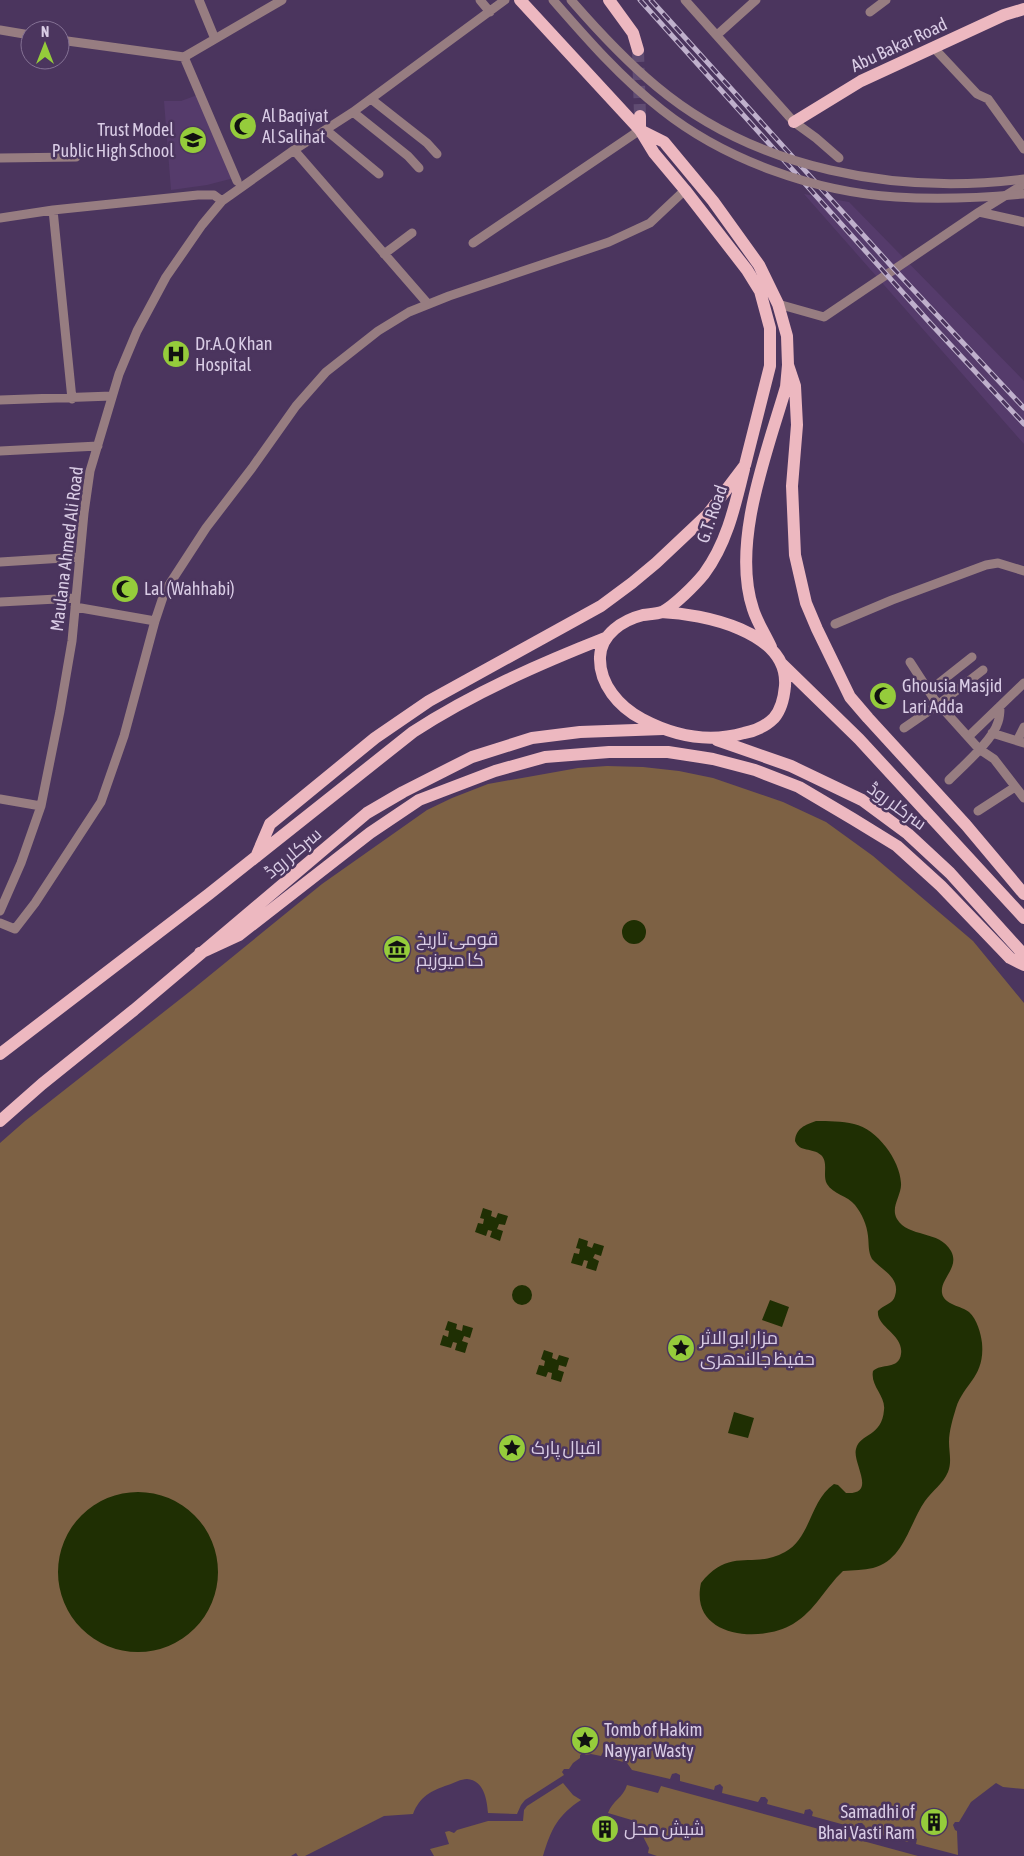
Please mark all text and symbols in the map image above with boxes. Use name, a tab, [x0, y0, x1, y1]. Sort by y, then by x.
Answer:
street label: Abu Bakar Road	[847, 13, 950, 76]
north arrow	[20, 20, 70, 70]
text: N	[41, 24, 49, 40]
place label: Al Baqiyat Al Salihat	[262, 105, 328, 147]
mosque icon: Al Baqiyat Al Salihat	[228, 111, 258, 141]
place label: Trust Model Public High School	[52, 119, 174, 161]
school or university icon: Trust Model Public High School	[178, 125, 208, 155]
place label: Dr.A.Q Khan Hospital	[195, 333, 273, 375]
hospital icon: Dr.A.Q Khan Hospital	[161, 339, 191, 369]
street label: Maulana Ahmed Ali Road	[46, 465, 87, 633]
street label: G.T. Road	[692, 482, 731, 546]
mosque icon: Lal (Wahhabi)	[110, 574, 140, 604]
place label: Lal (Wahhabi)	[144, 578, 235, 599]
place label: Ghousia Masjid Lari Adda	[902, 675, 1002, 717]
mosque icon: Ghousia Masjid Lari Adda	[868, 681, 898, 711]
street label: سرکلر روڈ	[863, 777, 931, 835]
street label: سرکلر روڈ	[260, 823, 326, 883]
place label: قومی تاریخ کا میوزیم	[416, 928, 498, 972]
museum icon: قومی تاریخ کا میوزیم	[382, 934, 412, 964]
place label: مزار ابو الاثر حفیظ جالندھری	[699, 1327, 815, 1370]
place icon: مزار ابو الاثر حفیظ جالندھری	[666, 1333, 696, 1363]
place icon: اقبال پارک	[497, 1433, 527, 1463]
place label: اقبال پارک	[531, 1437, 601, 1460]
place label: Tomb of Hakim Nayyar Wasty	[604, 1719, 702, 1761]
place icon: Tomb of Hakim Nayyar Wasty	[570, 1725, 600, 1755]
place label: Samadhi of Bhai Vasti Ram	[818, 1801, 915, 1843]
building icon: Samadhi of Bhai Vasti Ram	[919, 1807, 949, 1837]
building icon: شیش محل	[590, 1814, 620, 1844]
place label: شیش محل	[624, 1818, 704, 1840]

